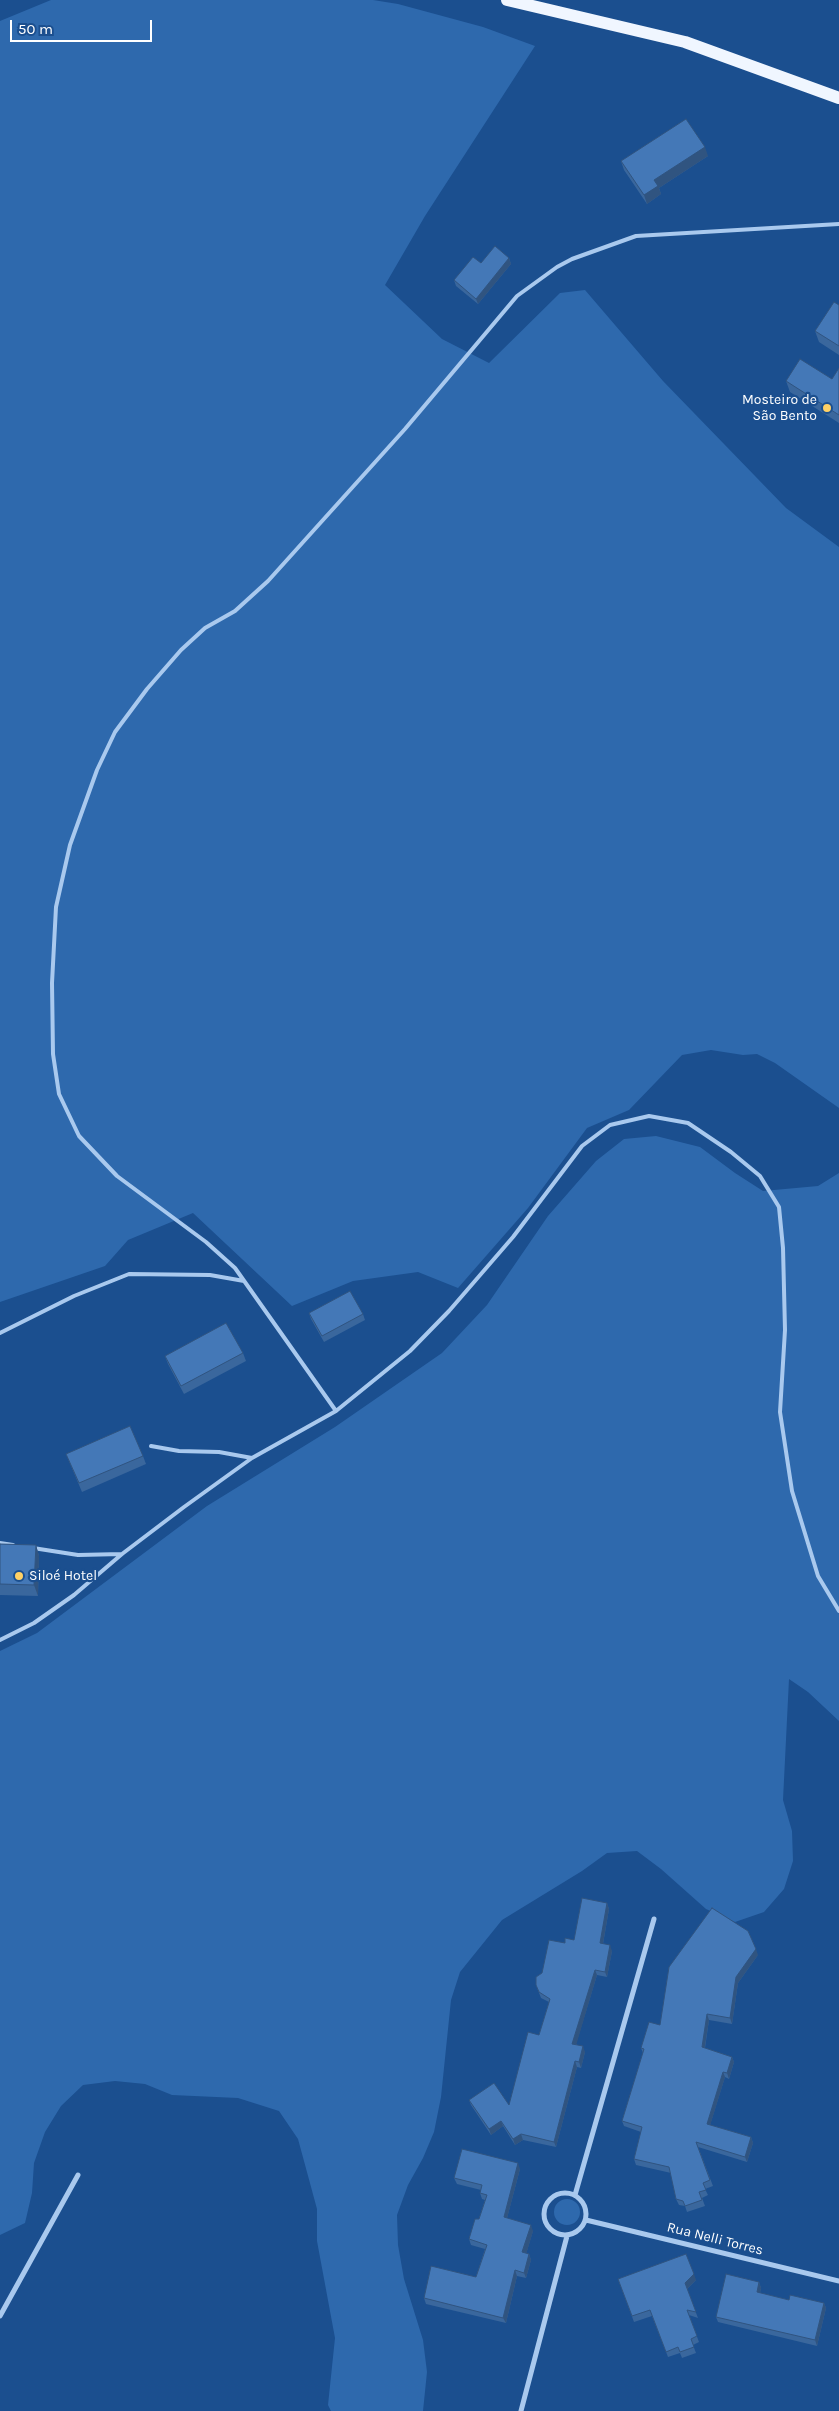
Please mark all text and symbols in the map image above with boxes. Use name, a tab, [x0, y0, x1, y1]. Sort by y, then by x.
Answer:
scale bar	[12, 10, 155, 42]
text: 50 m	[18, 20, 53, 38]
place label: Mosteiro de São Bento	[742, 392, 817, 424]
marker: Mosteiro de São Bento	[821, 402, 833, 414]
place label: Siloé Hotel	[29, 1568, 97, 1584]
marker: Siloé Hotel	[13, 1570, 25, 1582]
street label: Rua Nelli Torres	[665, 2219, 765, 2259]

